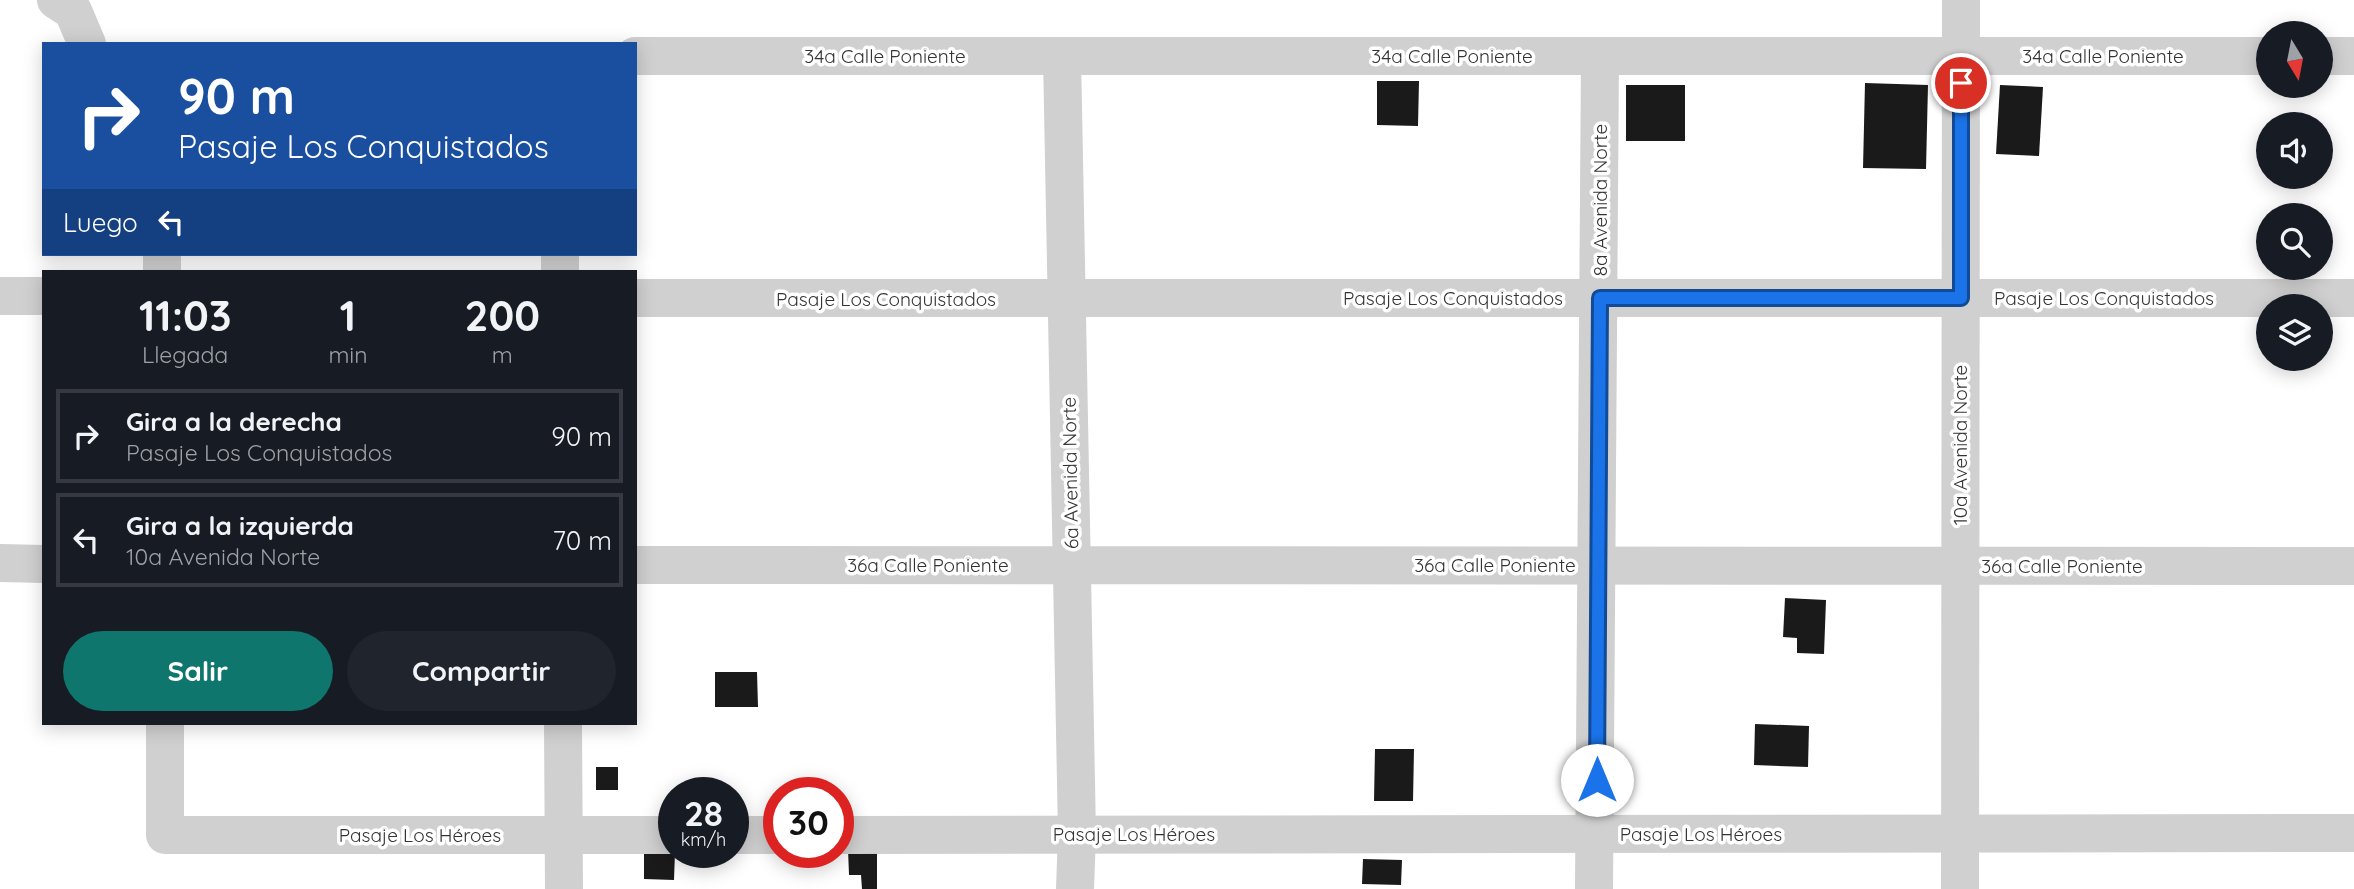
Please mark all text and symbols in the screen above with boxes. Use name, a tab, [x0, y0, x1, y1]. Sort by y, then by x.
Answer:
north arrow	[2256, 21, 2333, 98]
map controls	[2256, 21, 2333, 371]
street label: 34a Calle Poniente	[804, 44, 966, 68]
street label: 34a Calle Poniente	[1371, 44, 1533, 68]
street label: 34a Calle Poniente	[2022, 44, 2184, 68]
pin	[1931, 53, 1991, 113]
icon: arrive	[1942, 64, 1980, 102]
text: 90 m	[178, 65, 295, 126]
icon: right	[63, 70, 154, 161]
button: sound	[2256, 112, 2333, 189]
street label: 8a Avenida Norte	[1588, 124, 1612, 276]
text: Pasaje Los Conquistados	[178, 126, 549, 166]
icon: left	[152, 203, 190, 241]
button: search	[2256, 203, 2333, 280]
text: Luego	[63, 206, 138, 239]
street label: Pasaje Los Conquistados	[1343, 286, 1563, 310]
street label: Pasaje Los Conquistados	[1994, 286, 2214, 310]
street label: Pasaje Los Conquistados	[776, 287, 996, 311]
text: 11:03	[139, 289, 231, 342]
text: 1	[340, 289, 356, 342]
text: 200	[465, 289, 540, 342]
button: layers	[2256, 294, 2333, 371]
text: Llegada	[142, 340, 228, 369]
text: min	[328, 340, 368, 369]
text: m	[492, 340, 513, 369]
street label: 10a Avenida Norte	[1948, 365, 1972, 525]
street label: 6a Avenida Norte	[1057, 397, 1083, 549]
text: Gira a la derecha	[126, 405, 342, 438]
icon: right	[67, 417, 105, 455]
text: 90 m	[551, 420, 612, 453]
text: Pasaje Los Conquistados	[126, 438, 392, 467]
text: Gira a la izquierda	[126, 509, 354, 542]
icon: left	[67, 521, 105, 559]
text: 70 m	[552, 524, 612, 557]
text: 10a Avenida Norte	[126, 542, 320, 571]
street label: 36a Calle Poniente	[847, 553, 1009, 577]
street label: 36a Calle Poniente	[1414, 553, 1576, 577]
street label: 36a Calle Poniente	[1981, 554, 2143, 578]
button: Salir	[63, 631, 333, 711]
button: Compartir	[347, 631, 616, 711]
position arrow	[1560, 743, 1634, 817]
speed limit sign: 30	[763, 777, 854, 868]
text: 28	[684, 791, 723, 835]
street label: Pasaje Los Héroes	[1053, 822, 1215, 846]
street label: Pasaje Los Héroes	[1620, 822, 1782, 846]
street label: Pasaje Los Héroes	[339, 823, 501, 847]
text: km/h	[681, 828, 726, 851]

